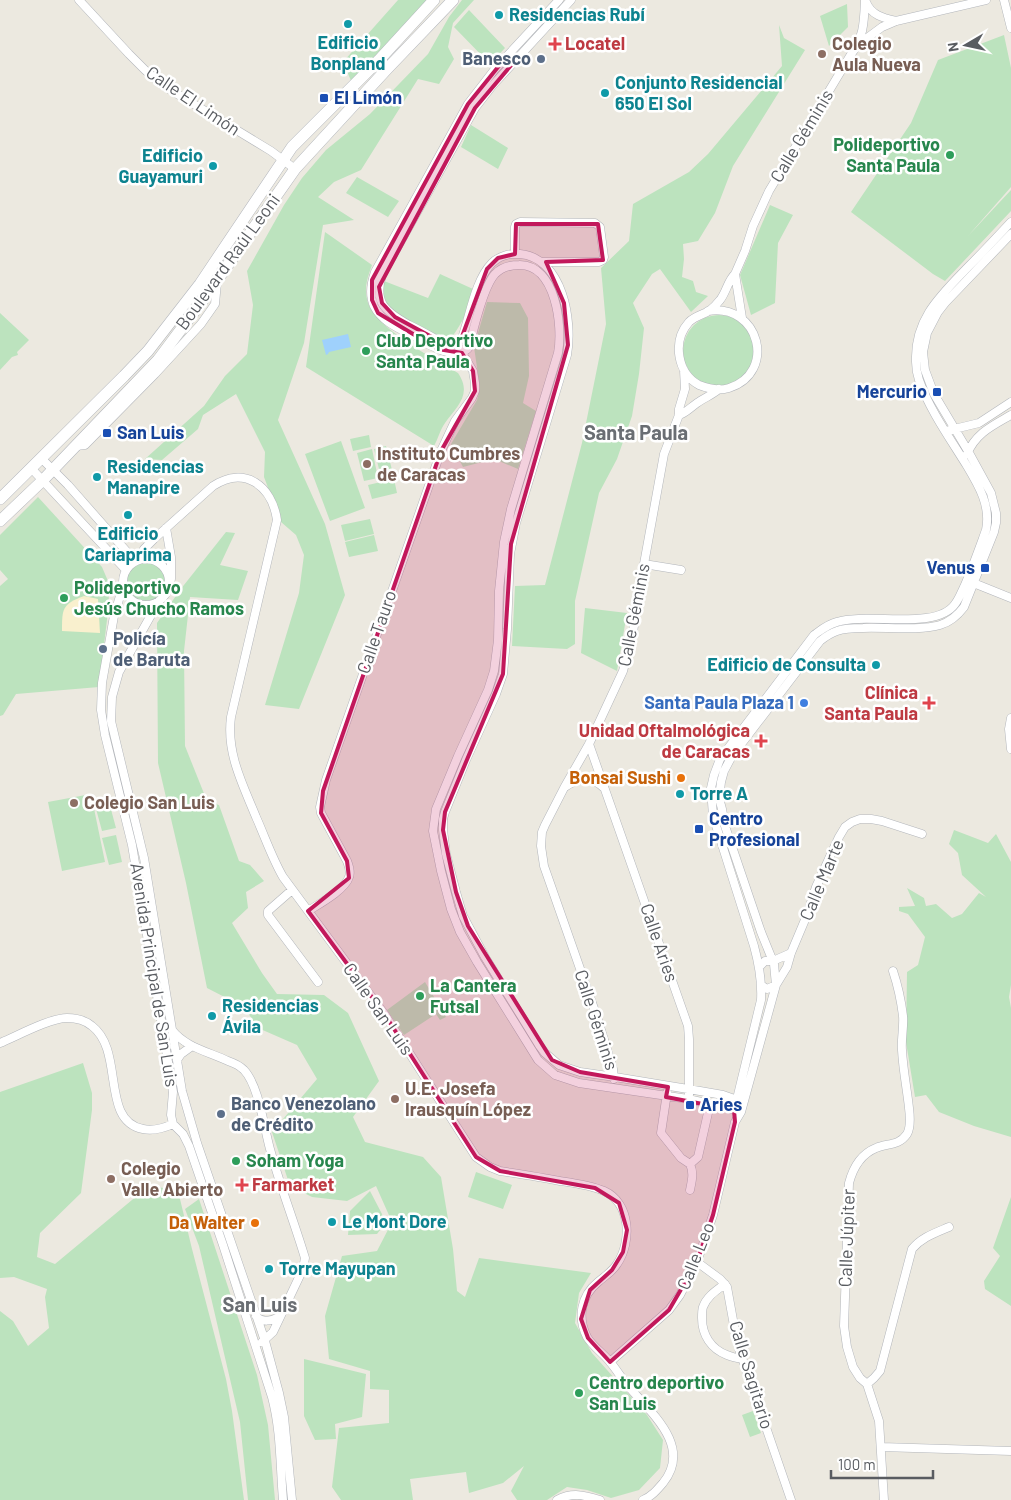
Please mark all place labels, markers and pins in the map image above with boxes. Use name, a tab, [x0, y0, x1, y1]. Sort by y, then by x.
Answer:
place label: Residencias Rubí	[509, 3, 646, 25]
marker: Residencias Rubí	[493, 9, 505, 21]
marker: Edificio Bonpland	[342, 18, 354, 30]
place label: Edificio Bonpland	[310, 31, 386, 74]
place label: Locatel	[565, 32, 625, 54]
place label: Colegio Aula Nueva	[832, 32, 921, 75]
marker: Locatel	[549, 38, 561, 50]
place label: Banesco	[462, 47, 531, 69]
marker: Colegio Aula Nueva	[816, 48, 828, 60]
marker: Banesco	[535, 53, 547, 65]
place label: Conjunto Residencial 650 El Sol	[615, 71, 783, 114]
place label: El Limón	[334, 86, 402, 108]
marker: Conjunto Residencial 650 El Sol	[599, 87, 611, 99]
marker: El Limón	[318, 92, 330, 104]
place label: Polideportivo Santa Paula	[833, 133, 940, 176]
place label: Edificio Guayamuri	[119, 144, 203, 187]
marker: Polideportivo Santa Paula	[944, 149, 956, 161]
marker: Edificio Guayamuri	[207, 160, 219, 172]
place label: Club Deportivo Santa Paula	[376, 329, 493, 372]
marker: Club Deportivo Santa Paula	[360, 345, 372, 357]
place label: Mercurio	[857, 380, 927, 402]
marker: Mercurio	[931, 386, 943, 398]
place label: San Luis	[117, 421, 184, 443]
marker: San Luis	[101, 427, 113, 439]
place label: Instituto Cumbres de Caracas	[377, 442, 520, 485]
place label: Residencias Manapire	[107, 455, 204, 498]
marker: Instituto Cumbres de Caracas	[361, 458, 373, 470]
marker: Residencias Manapire	[91, 471, 103, 483]
marker: Edificio Cariaprima	[122, 509, 134, 521]
place label: Edificio Cariaprima	[84, 522, 172, 565]
place label: Venus	[926, 556, 975, 578]
marker: Venus	[979, 562, 991, 574]
place label: Polideportivo Jesús Chucho Ramos	[74, 576, 244, 619]
marker: Polideportivo Jesús Chucho Ramos	[58, 592, 70, 604]
place label: Policía de Baruta	[113, 627, 190, 670]
marker: Policía de Baruta	[97, 643, 109, 655]
place label: Edificio de Consulta	[707, 653, 866, 675]
marker: Edificio de Consulta	[870, 659, 882, 671]
place label: Clínica Santa Paula	[824, 681, 918, 724]
place label: Santa Paula Plaza 1	[644, 691, 794, 713]
marker: Clínica Santa Paula	[922, 696, 936, 710]
marker: Santa Paula Plaza 1	[798, 697, 810, 709]
place label: Unidad Oftalmológica de Caracas	[579, 719, 750, 762]
marker: Unidad Oftalmológica de Caracas	[754, 734, 768, 748]
place label: Bonsai Sushi	[569, 766, 671, 788]
marker: Bonsai Sushi	[675, 772, 687, 784]
place label: Torre A	[690, 782, 748, 804]
marker: Torre A	[674, 788, 686, 800]
place label: Colegio San Luis	[84, 791, 215, 813]
marker: Colegio San Luis	[68, 797, 80, 809]
place label: Centro Profesional	[709, 807, 800, 850]
marker: Centro Profesional	[693, 823, 705, 835]
place label: La Cantera Futsal	[430, 974, 516, 1017]
marker: La Cantera Futsal	[414, 990, 426, 1002]
place label: Residencias Ávila	[222, 994, 319, 1037]
marker: Residencias Ávila	[206, 1010, 218, 1022]
place label: U.E. Josefa Irausquín López	[405, 1077, 531, 1120]
place label: Banco Venezolano de Crédito	[231, 1092, 376, 1135]
marker: U.E. Josefa Irausquín López	[389, 1093, 401, 1105]
place label: Aries	[700, 1093, 742, 1115]
marker: Aries	[684, 1099, 696, 1111]
marker: Banco Venezolano de Crédito	[215, 1108, 227, 1120]
place label: Soham Yoga	[246, 1149, 344, 1171]
marker: Soham Yoga	[230, 1155, 242, 1167]
place label: Colegio Valle Abierto	[121, 1157, 223, 1200]
marker: Colegio Valle Abierto	[105, 1173, 117, 1185]
place label: Farmarket	[252, 1173, 334, 1195]
marker: Farmarket	[236, 1179, 248, 1191]
place label: Le Mont Dore	[342, 1210, 447, 1232]
place label: Da Walter	[169, 1211, 245, 1233]
marker: Le Mont Dore	[326, 1216, 338, 1228]
marker: Da Walter	[249, 1217, 261, 1229]
place label: Torre Mayupan	[279, 1257, 396, 1279]
marker: Torre Mayupan	[263, 1263, 275, 1275]
place label: Centro deportivo San Luis	[589, 1371, 724, 1414]
marker: Centro deportivo San Luis	[573, 1387, 585, 1399]

